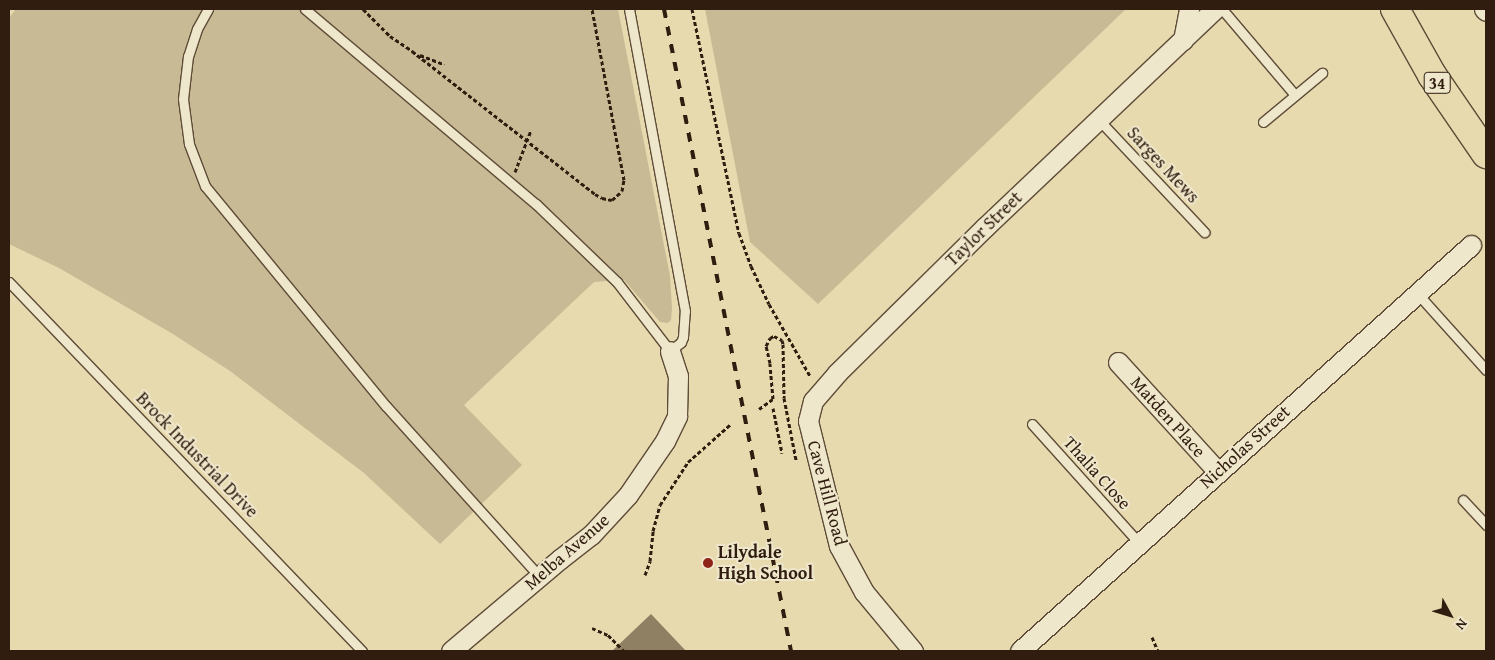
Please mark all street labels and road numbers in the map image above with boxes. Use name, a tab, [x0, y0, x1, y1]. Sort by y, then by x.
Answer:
road number: 34	[1423, 70, 1451, 96]
street label: Sarges Mews	[1122, 122, 1204, 208]
street label: Taylor Street	[941, 187, 1027, 271]
street label: Matden Place	[1126, 372, 1210, 462]
street label: Brock Industrial Drive	[131, 388, 263, 522]
street label: Nicholas Street	[1195, 401, 1295, 493]
street label: Thalia Close	[1059, 432, 1135, 514]
street label: Cave Hill Road	[803, 438, 851, 548]
street label: Melba Avenue	[520, 509, 614, 595]

